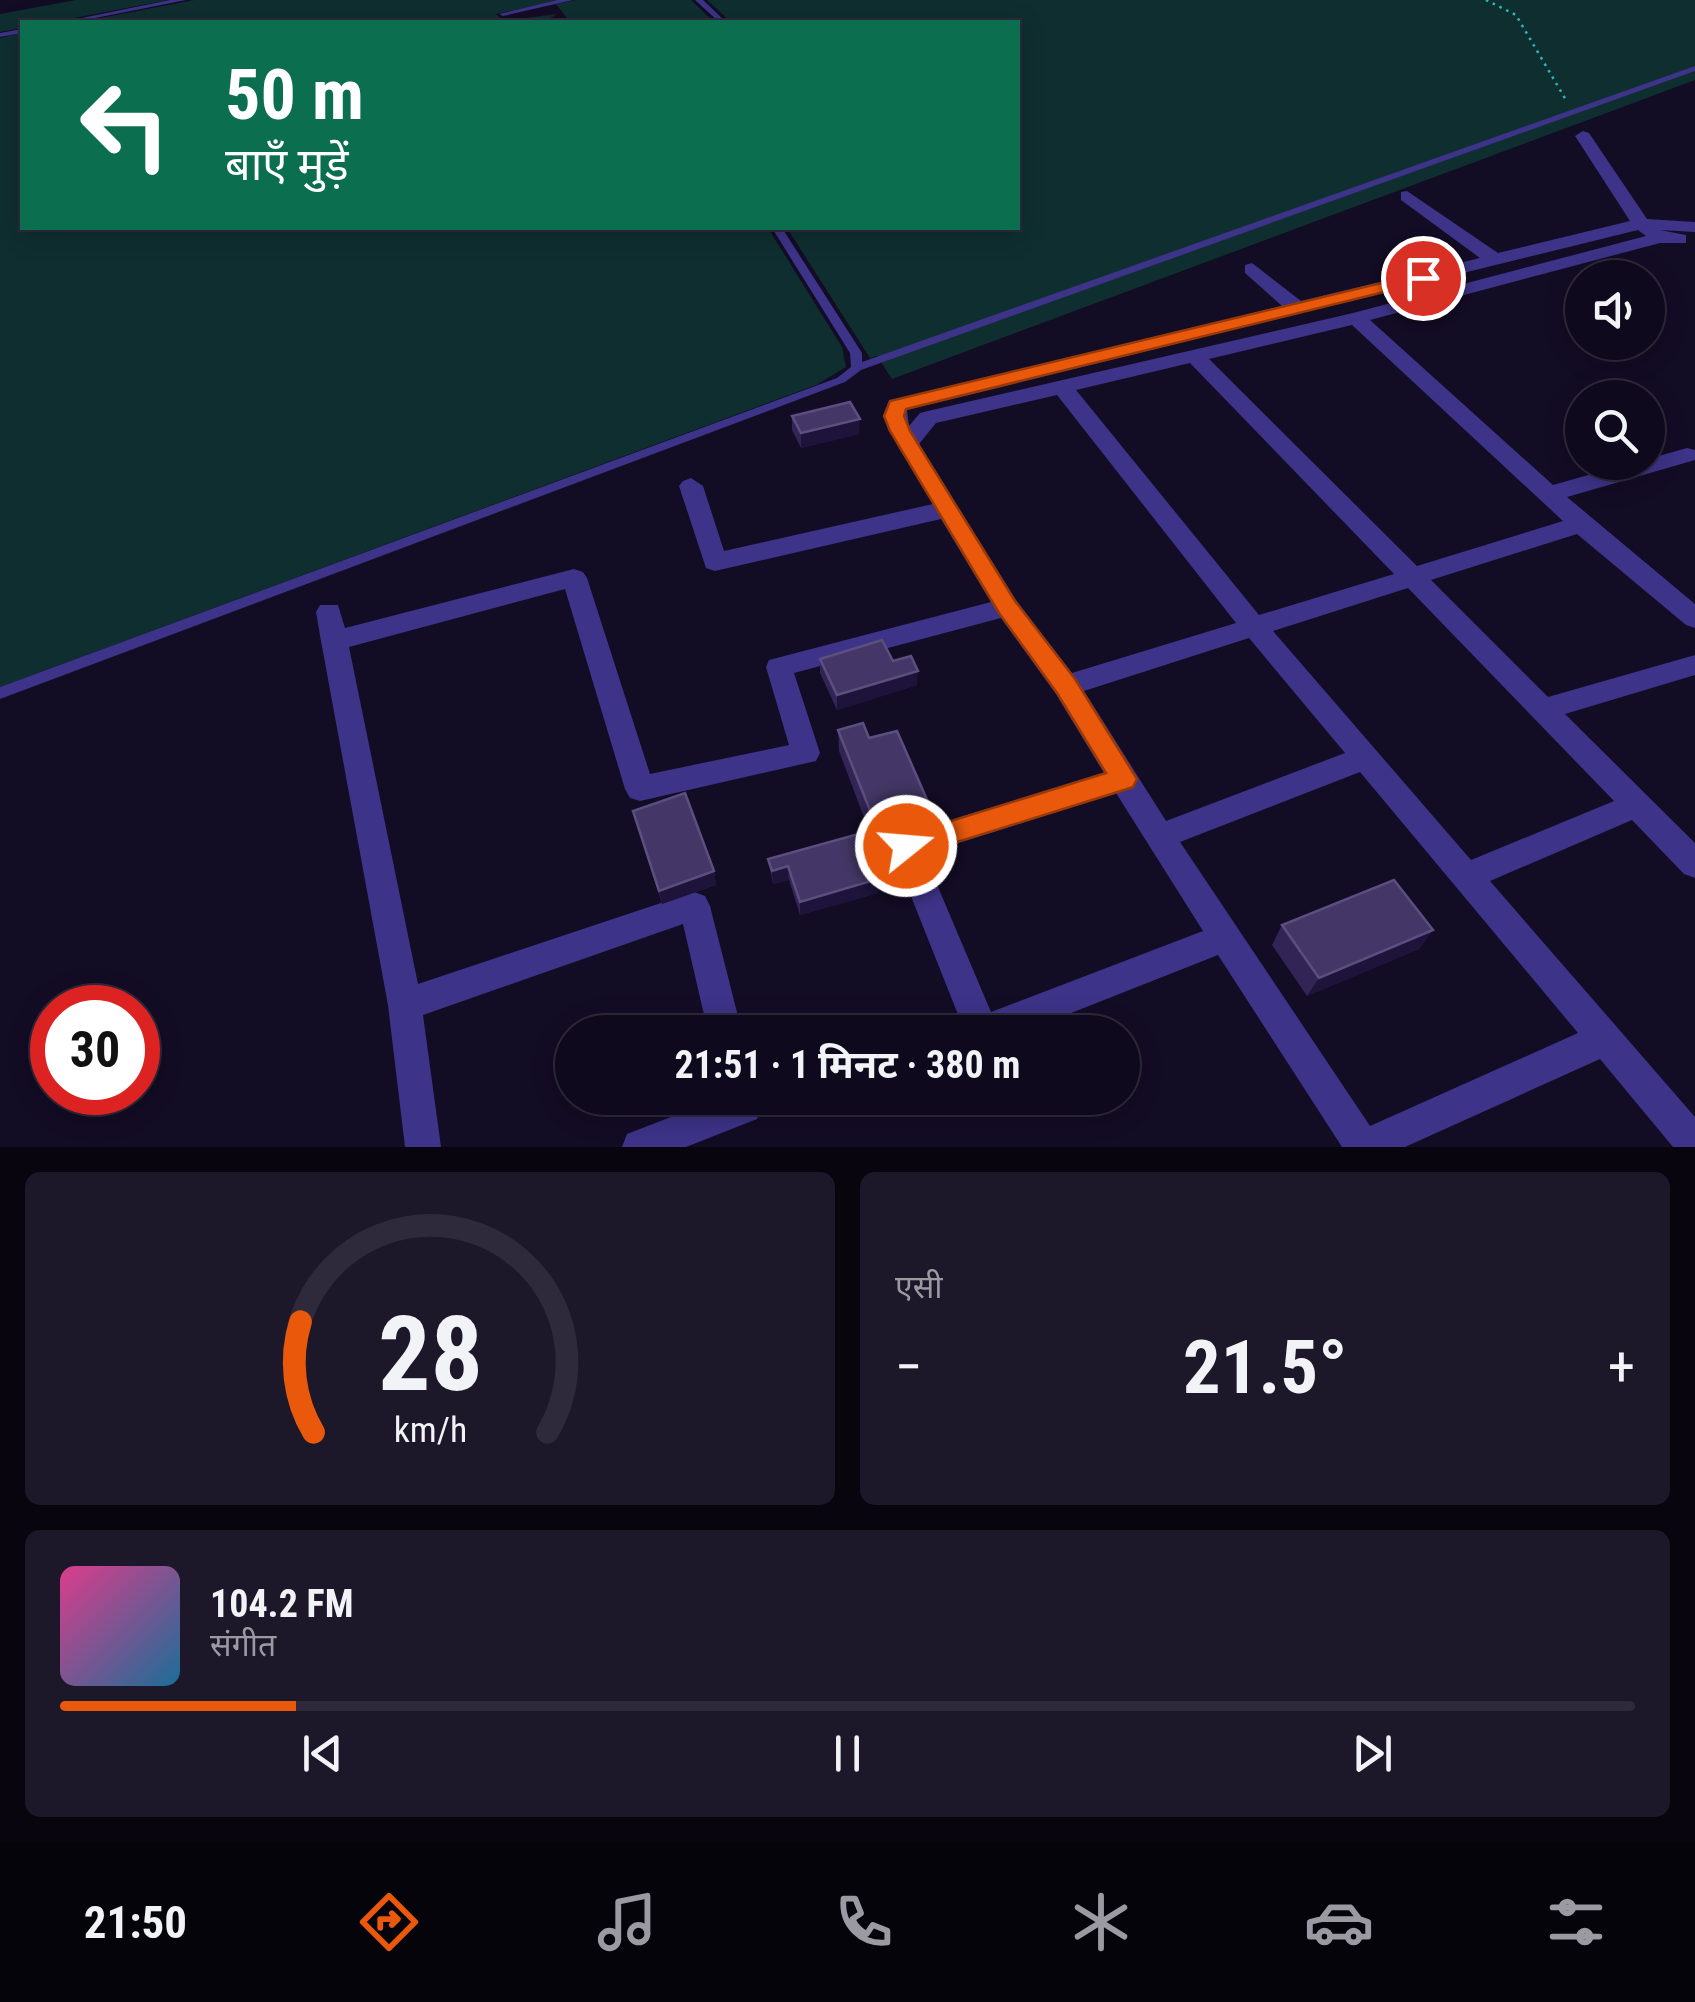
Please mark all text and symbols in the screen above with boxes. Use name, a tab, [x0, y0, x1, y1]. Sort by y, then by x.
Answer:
text: 50 m	[225, 54, 364, 136]
icon: left	[60, 60, 190, 190]
text: बाएँ मुड़ें	[225, 138, 349, 191]
pin	[1381, 236, 1466, 321]
icon: arrive	[1396, 251, 1451, 306]
map controls	[1565, 260, 1665, 480]
button: sound	[1565, 260, 1665, 360]
button: search	[1565, 380, 1665, 480]
position arrow	[854, 794, 958, 898]
speed limit sign: 30	[30, 985, 160, 1115]
text: 21:51 · 1 मिनट · 380 m	[674, 1043, 1021, 1087]
text: एसी	[895, 1268, 943, 1306]
text: 28	[377, 1294, 483, 1415]
text: 21.5°	[1183, 1323, 1347, 1411]
text: −	[895, 1335, 923, 1399]
text: +	[1608, 1335, 1635, 1399]
text: km/h	[393, 1409, 467, 1451]
text: 104.2 FM	[210, 1582, 354, 1626]
text: संगीत	[210, 1626, 276, 1664]
icon: previous	[295, 1726, 350, 1781]
icon: pause	[820, 1726, 875, 1781]
icon: next	[1345, 1726, 1400, 1781]
icon: directions	[354, 1887, 424, 1957]
icon: music	[592, 1887, 662, 1957]
icon: phone	[829, 1887, 899, 1957]
icon: climate	[1066, 1887, 1136, 1957]
icon: car	[1304, 1887, 1374, 1957]
icon: filters	[1541, 1887, 1611, 1957]
text: 21:50	[84, 1896, 187, 1949]

